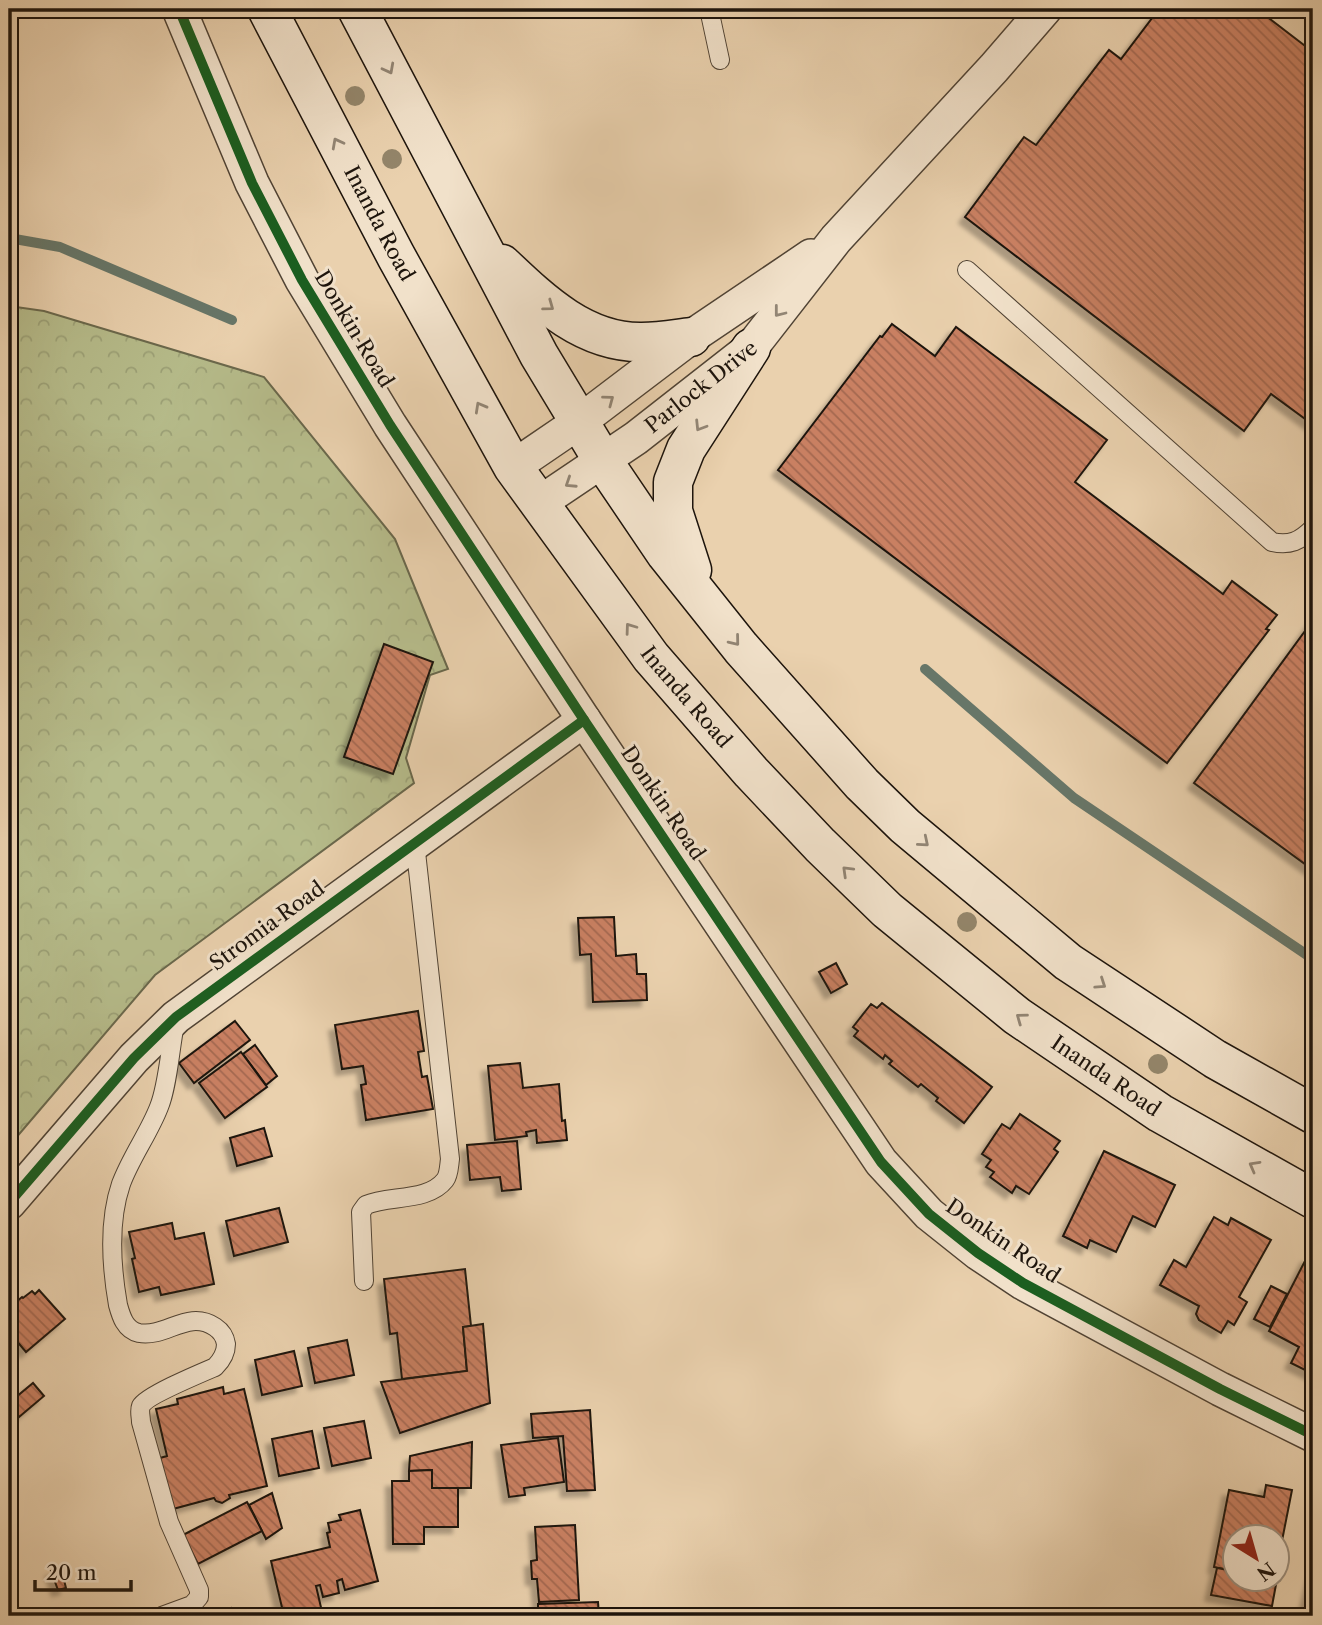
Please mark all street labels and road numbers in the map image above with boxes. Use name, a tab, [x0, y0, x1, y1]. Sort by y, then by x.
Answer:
street label: Inanda Road	[339, 161, 420, 285]
street label: Donkin Road	[310, 266, 399, 392]
street label: Parlock Drive	[640, 335, 762, 438]
street label: Inanda Road	[635, 641, 737, 753]
street label: Donkin Road	[616, 741, 711, 865]
street label: Stromia Road	[204, 875, 329, 976]
street label: Inanda Road	[1047, 1030, 1166, 1122]
street label: Donkin Road	[941, 1193, 1065, 1288]

